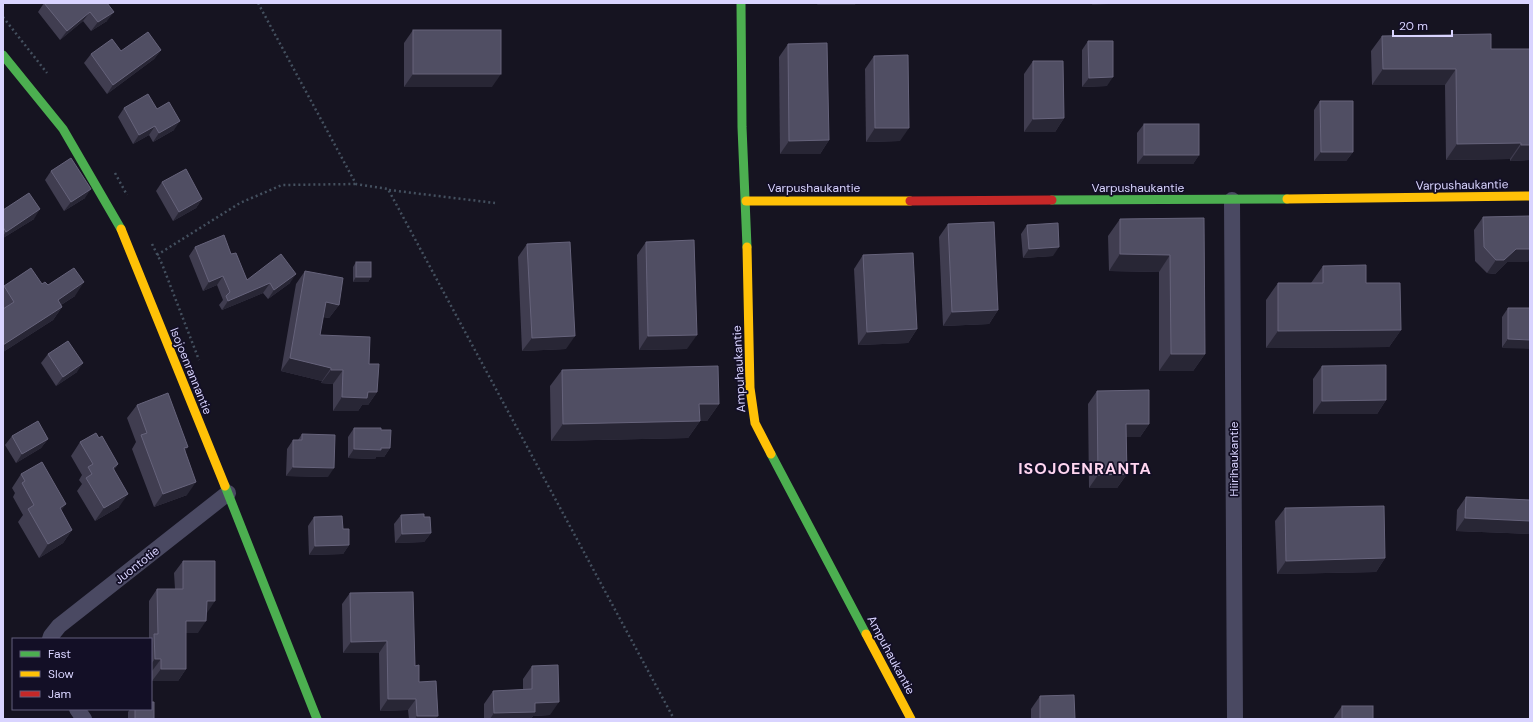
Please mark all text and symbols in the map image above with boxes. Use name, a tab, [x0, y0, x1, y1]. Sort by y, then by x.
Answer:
scale bar	[1393, 12, 1452, 38]
text: 20 m	[1399, 18, 1428, 34]
street label: Varpushaukantie	[1415, 176, 1509, 194]
street label: Varpushaukantie	[768, 180, 861, 196]
street label: Varpushaukantie	[1092, 180, 1185, 196]
street label: Isojoenrannantie	[166, 325, 216, 417]
street label: Ampuhaukantie	[729, 325, 749, 413]
street label: Hiirihaukantie	[1226, 421, 1242, 497]
district label: ISOJOENRANTA	[1018, 458, 1152, 479]
street label: Juontotie	[111, 542, 163, 588]
street label: Ampuhaukantie	[863, 613, 919, 697]
legend	[12, 638, 152, 710]
text: Fast	[48, 646, 71, 662]
text: Slow	[48, 666, 74, 682]
text: Jam	[48, 686, 71, 702]

